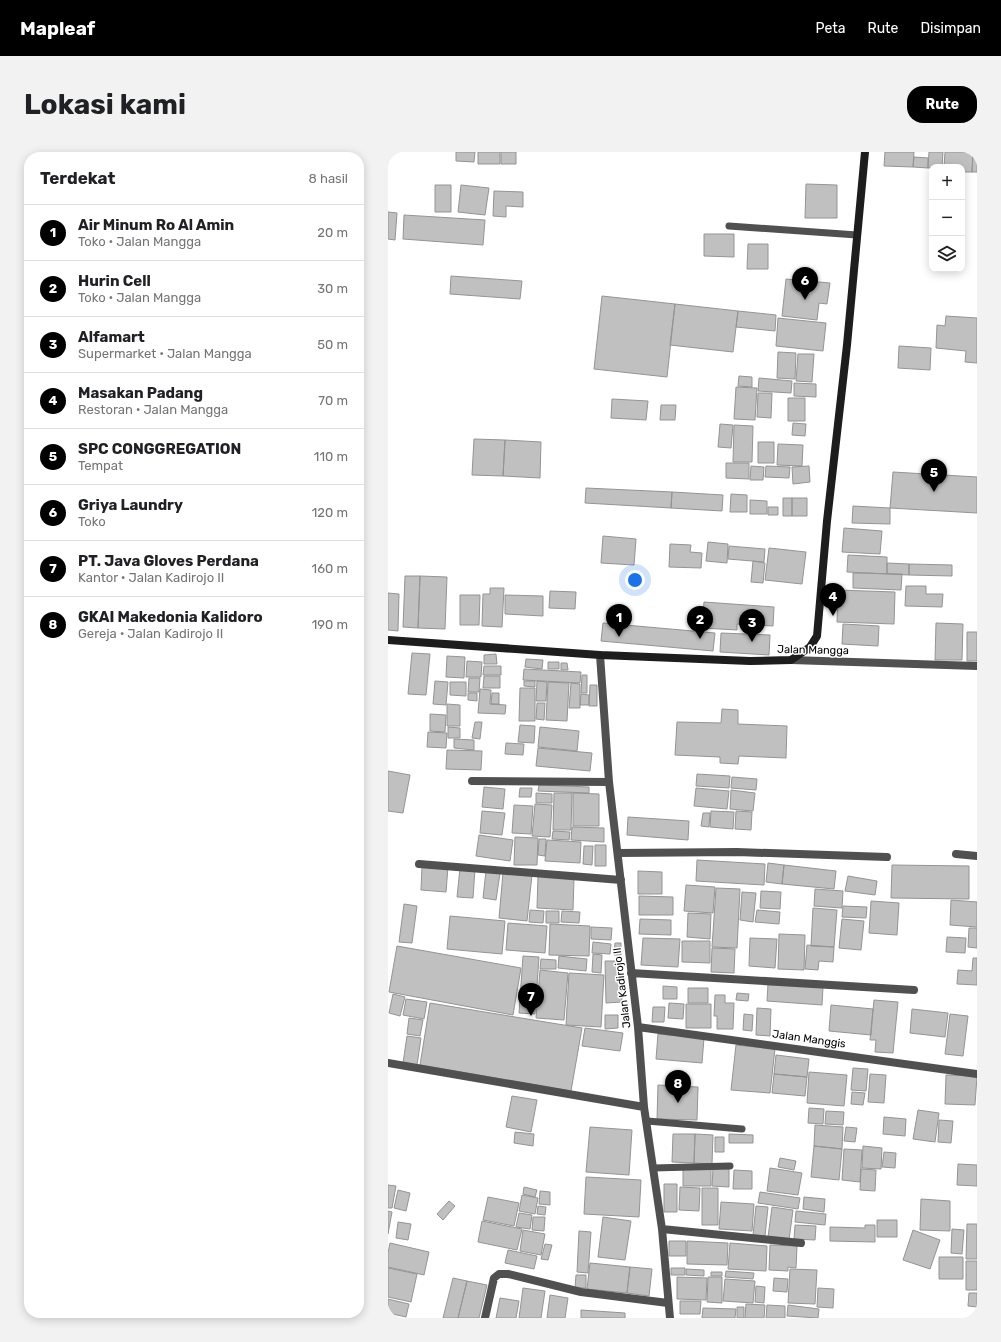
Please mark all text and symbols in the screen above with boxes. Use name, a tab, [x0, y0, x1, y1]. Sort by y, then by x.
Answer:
text: Mapleaf	[20, 17, 95, 40]
text: Peta	[816, 20, 846, 37]
text: Rute	[868, 20, 898, 37]
text: Disimpan	[920, 20, 981, 37]
button: Rute	[907, 86, 977, 123]
text: Lokasi kami	[24, 88, 186, 121]
map controls	[929, 164, 965, 272]
button: +	[929, 164, 965, 200]
text: Terdekat	[40, 168, 115, 188]
text: 8 hasil	[309, 171, 348, 186]
button: −	[929, 200, 965, 236]
text: Air Minum Ro Al Amin	[78, 216, 234, 234]
text: 1	[50, 225, 56, 240]
text: 20 m	[317, 225, 348, 240]
text: Toko · Jalan Mangga	[78, 234, 201, 249]
button: layers	[929, 236, 965, 272]
pin: 6	[792, 267, 818, 300]
text: Hurin Cell	[78, 272, 151, 290]
text: 2	[49, 281, 57, 296]
text: 30 m	[317, 281, 348, 296]
text: Toko · Jalan Mangga	[78, 290, 201, 305]
text: Alfamart	[78, 328, 145, 346]
text: 3	[49, 337, 57, 352]
text: 50 m	[317, 337, 348, 352]
text: Supermarket · Jalan Mangga	[78, 346, 252, 361]
text: Masakan Padang	[78, 384, 203, 402]
text: 4	[49, 393, 57, 408]
text: 70 m	[318, 393, 348, 408]
text: Restoran · Jalan Mangga	[78, 402, 228, 417]
text: SPC CONGGREGATION	[78, 440, 241, 458]
text: 5	[49, 449, 57, 464]
text: 110 m	[314, 449, 348, 464]
text: Tempat	[78, 458, 123, 473]
pin: 5	[921, 459, 947, 492]
text: Griya Laundry	[78, 496, 183, 514]
text: 6	[49, 505, 57, 520]
text: 120 m	[312, 505, 348, 520]
text: Toko	[78, 514, 106, 529]
text: PT. Java Gloves Perdana	[78, 552, 259, 570]
text: 7	[49, 561, 57, 576]
text: 160 m	[312, 561, 348, 576]
text: Kantor · Jalan Kadirojo II	[78, 570, 224, 585]
your location	[625, 570, 645, 590]
pin: 4	[820, 583, 846, 616]
pin: 1	[606, 604, 632, 637]
pin: 2	[687, 606, 713, 639]
text: GKAI Makedonia Kalidoro	[78, 608, 263, 626]
pin: 3	[739, 609, 765, 642]
text: 8	[49, 617, 57, 632]
text: 190 m	[312, 617, 348, 632]
text: Gereja · Jalan Kadirojo II	[78, 626, 223, 641]
street label: Jalan Mangga	[777, 643, 849, 657]
street label: Jalan Kadirojo II	[611, 947, 633, 1029]
pin: 7	[518, 983, 544, 1016]
street label: Jalan Manggis	[771, 1027, 847, 1051]
pin: 8	[665, 1070, 691, 1103]

